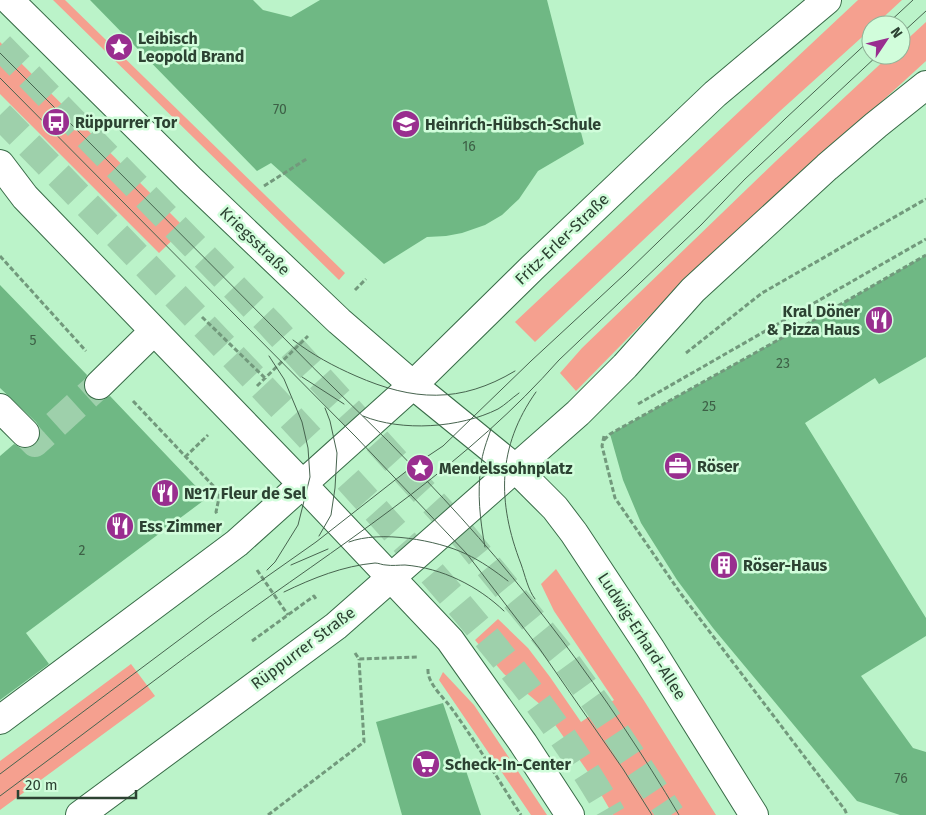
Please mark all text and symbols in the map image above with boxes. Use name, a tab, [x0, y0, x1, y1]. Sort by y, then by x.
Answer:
north arrow	[861, 15, 911, 65]
text: N	[887, 24, 906, 42]
place label: Leibisch Leopold Brand	[138, 29, 244, 66]
place icon: Leibisch Leopold Brand	[104, 32, 134, 62]
house number: 70	[273, 101, 287, 118]
bus stop icon: Rüppurrer Tor	[41, 107, 71, 137]
school or university icon: Heinrich-Hübsch-Schule	[391, 109, 421, 139]
place label: Rüppurrer Tor	[75, 113, 178, 132]
place label: Heinrich-Hübsch-Schule	[425, 115, 601, 134]
house number: 16	[462, 138, 476, 155]
street label: Fritz-Erler-Straße	[511, 189, 613, 289]
street label: Kriegsstraße	[216, 203, 294, 279]
place label: Kral Döner & Pizza Haus	[767, 302, 861, 339]
restaurant icon: Kral Döner & Pizza Haus	[864, 305, 894, 335]
house number: 5	[29, 332, 37, 349]
house number: 23	[776, 355, 790, 372]
house number: 25	[702, 398, 716, 415]
office icon: Röser	[663, 451, 693, 481]
place icon: Mendelssohnplatz	[405, 453, 435, 483]
place label: Röser	[697, 457, 740, 476]
place label: Mendelssohnplatz	[439, 459, 573, 478]
restaurant icon: №17 Fleur de Sel	[150, 478, 180, 508]
place label: №17 Fleur de Sel	[184, 484, 307, 503]
restaurant icon: Ess Zimmer	[105, 511, 135, 541]
place label: Ess Zimmer	[139, 517, 223, 536]
house number: 2	[79, 542, 86, 559]
building icon: Röser-Haus	[709, 550, 739, 580]
place label: Röser-Haus	[743, 556, 828, 575]
street label: Ludwig-Erhard-Allee	[594, 569, 690, 703]
street label: Rüppurrer Straße	[247, 603, 359, 693]
supermarket icon: Scheck-In-Center	[411, 749, 441, 779]
place label: Scheck-In-Center	[445, 755, 571, 774]
scale bar	[18, 768, 135, 800]
house number: 76	[894, 770, 908, 787]
text: 20 m	[25, 776, 58, 794]

